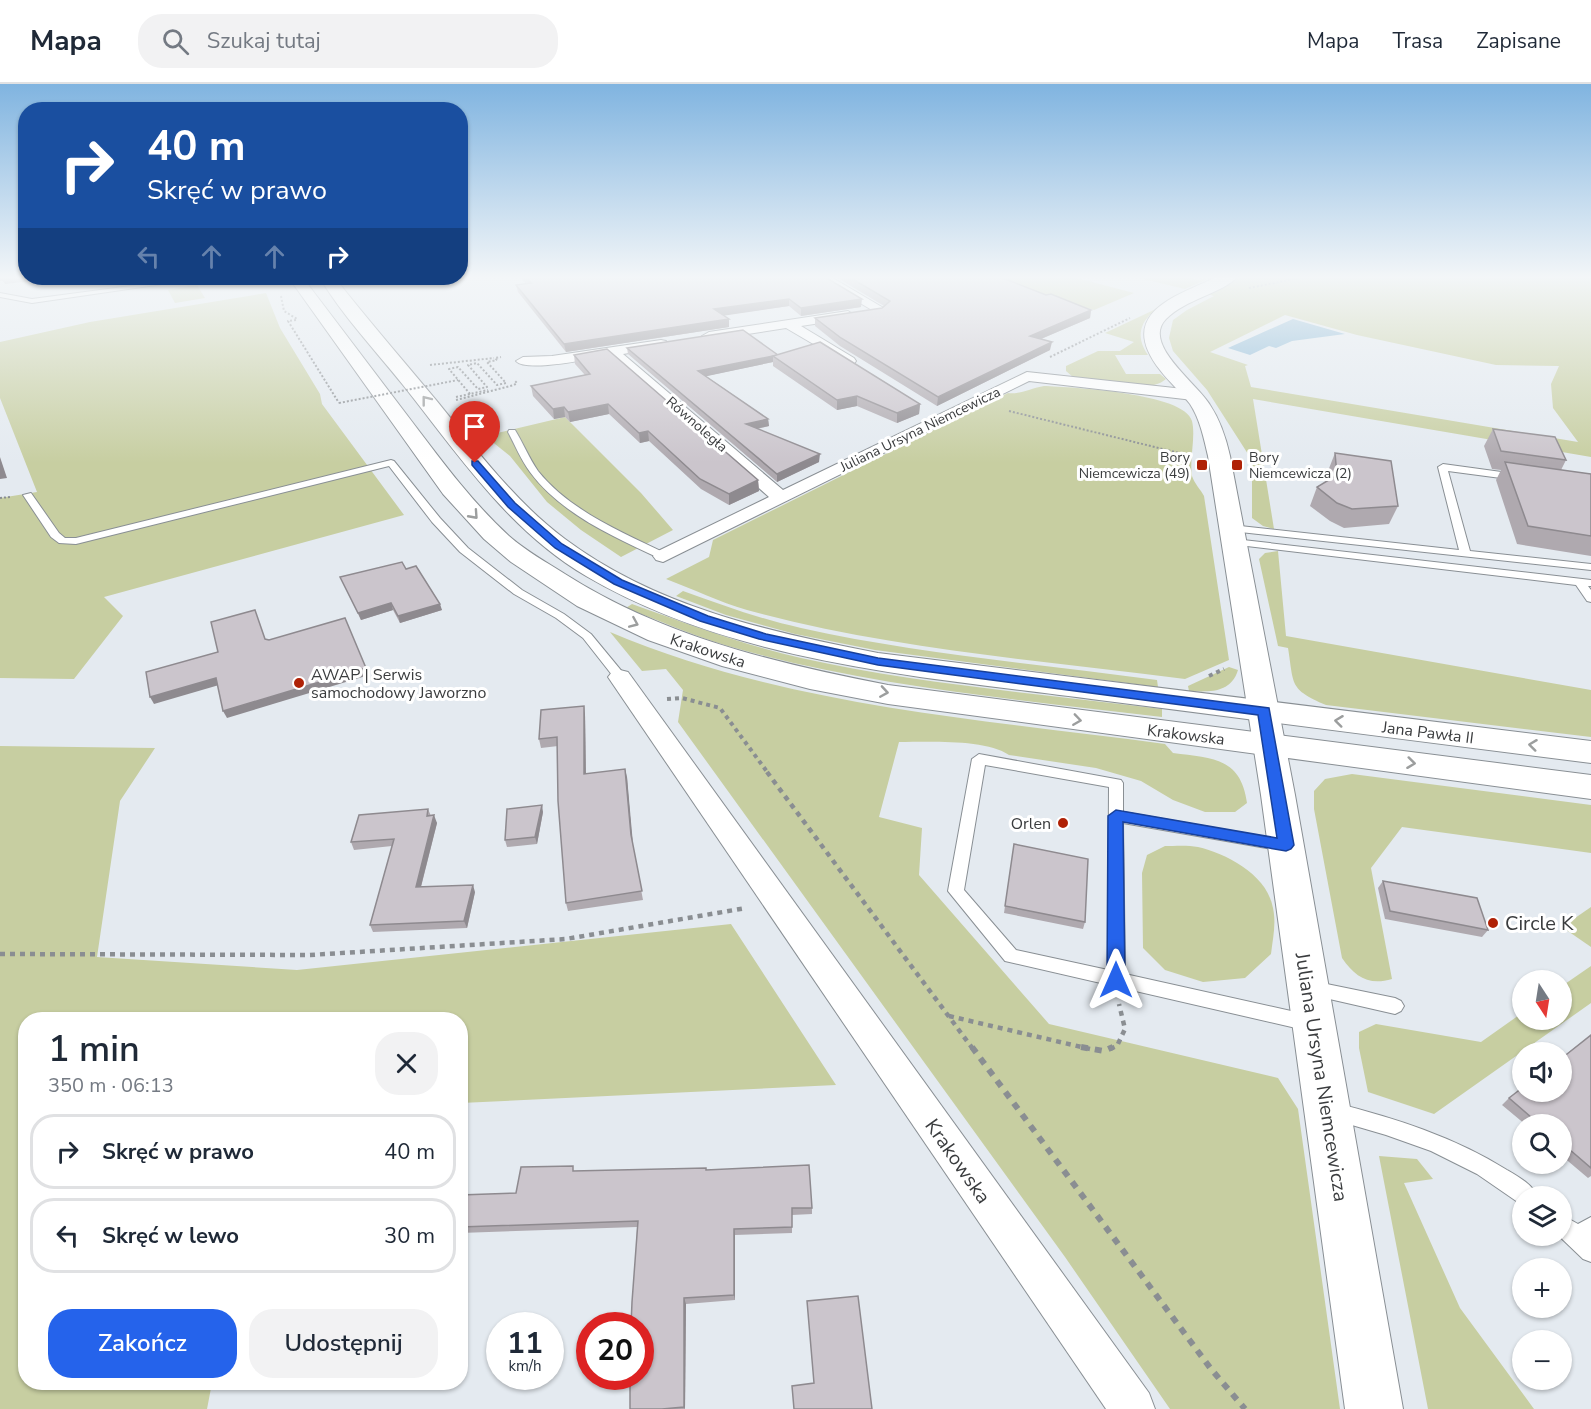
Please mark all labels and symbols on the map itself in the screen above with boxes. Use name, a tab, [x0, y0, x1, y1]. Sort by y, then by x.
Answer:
street label: Juliana Ursyna Niemcewicza	[836, 382, 1004, 477]
street label: Równoległa	[662, 392, 731, 456]
one-way arrow	[422, 396, 433, 407]
pin	[449, 401, 500, 463]
place label: Bory Niemcewicza (49)	[1079, 448, 1191, 483]
place label: Bory Niemcewicza (2)	[1249, 448, 1352, 483]
marker: Bory Niemcewicza (49)	[1195, 458, 1209, 472]
marker: Bory Niemcewicza (2)	[1230, 458, 1244, 472]
one-way arrow	[467, 508, 478, 518]
one-way arrow	[628, 616, 639, 628]
street label: Krakowska	[667, 628, 748, 673]
place label: AWAP | Serwis samochodowy Jaworzno	[311, 664, 486, 704]
marker: AWAP | Serwis samochodowy Jaworzno	[292, 676, 306, 690]
one-way arrow	[880, 686, 889, 698]
one-way arrow	[1073, 713, 1082, 725]
one-way arrow	[1335, 715, 1344, 727]
street label: Jana Pawła II	[1380, 716, 1475, 750]
street label: Krakowska	[1146, 719, 1226, 751]
one-way arrow	[1528, 739, 1538, 751]
one-way arrow	[1406, 757, 1415, 769]
place label: Orlen	[1011, 813, 1051, 835]
marker: Orlen	[1056, 816, 1070, 830]
place label: Circle K	[1505, 910, 1574, 937]
marker: Circle K	[1486, 916, 1500, 930]
position arrow	[1084, 948, 1148, 1012]
street label: Juliana Ursyna Niemcewicza	[1288, 950, 1355, 1203]
north arrow	[1512, 970, 1572, 1030]
street label: Krakowska	[919, 1114, 997, 1209]
speed limit sign: 20	[576, 1312, 654, 1390]

